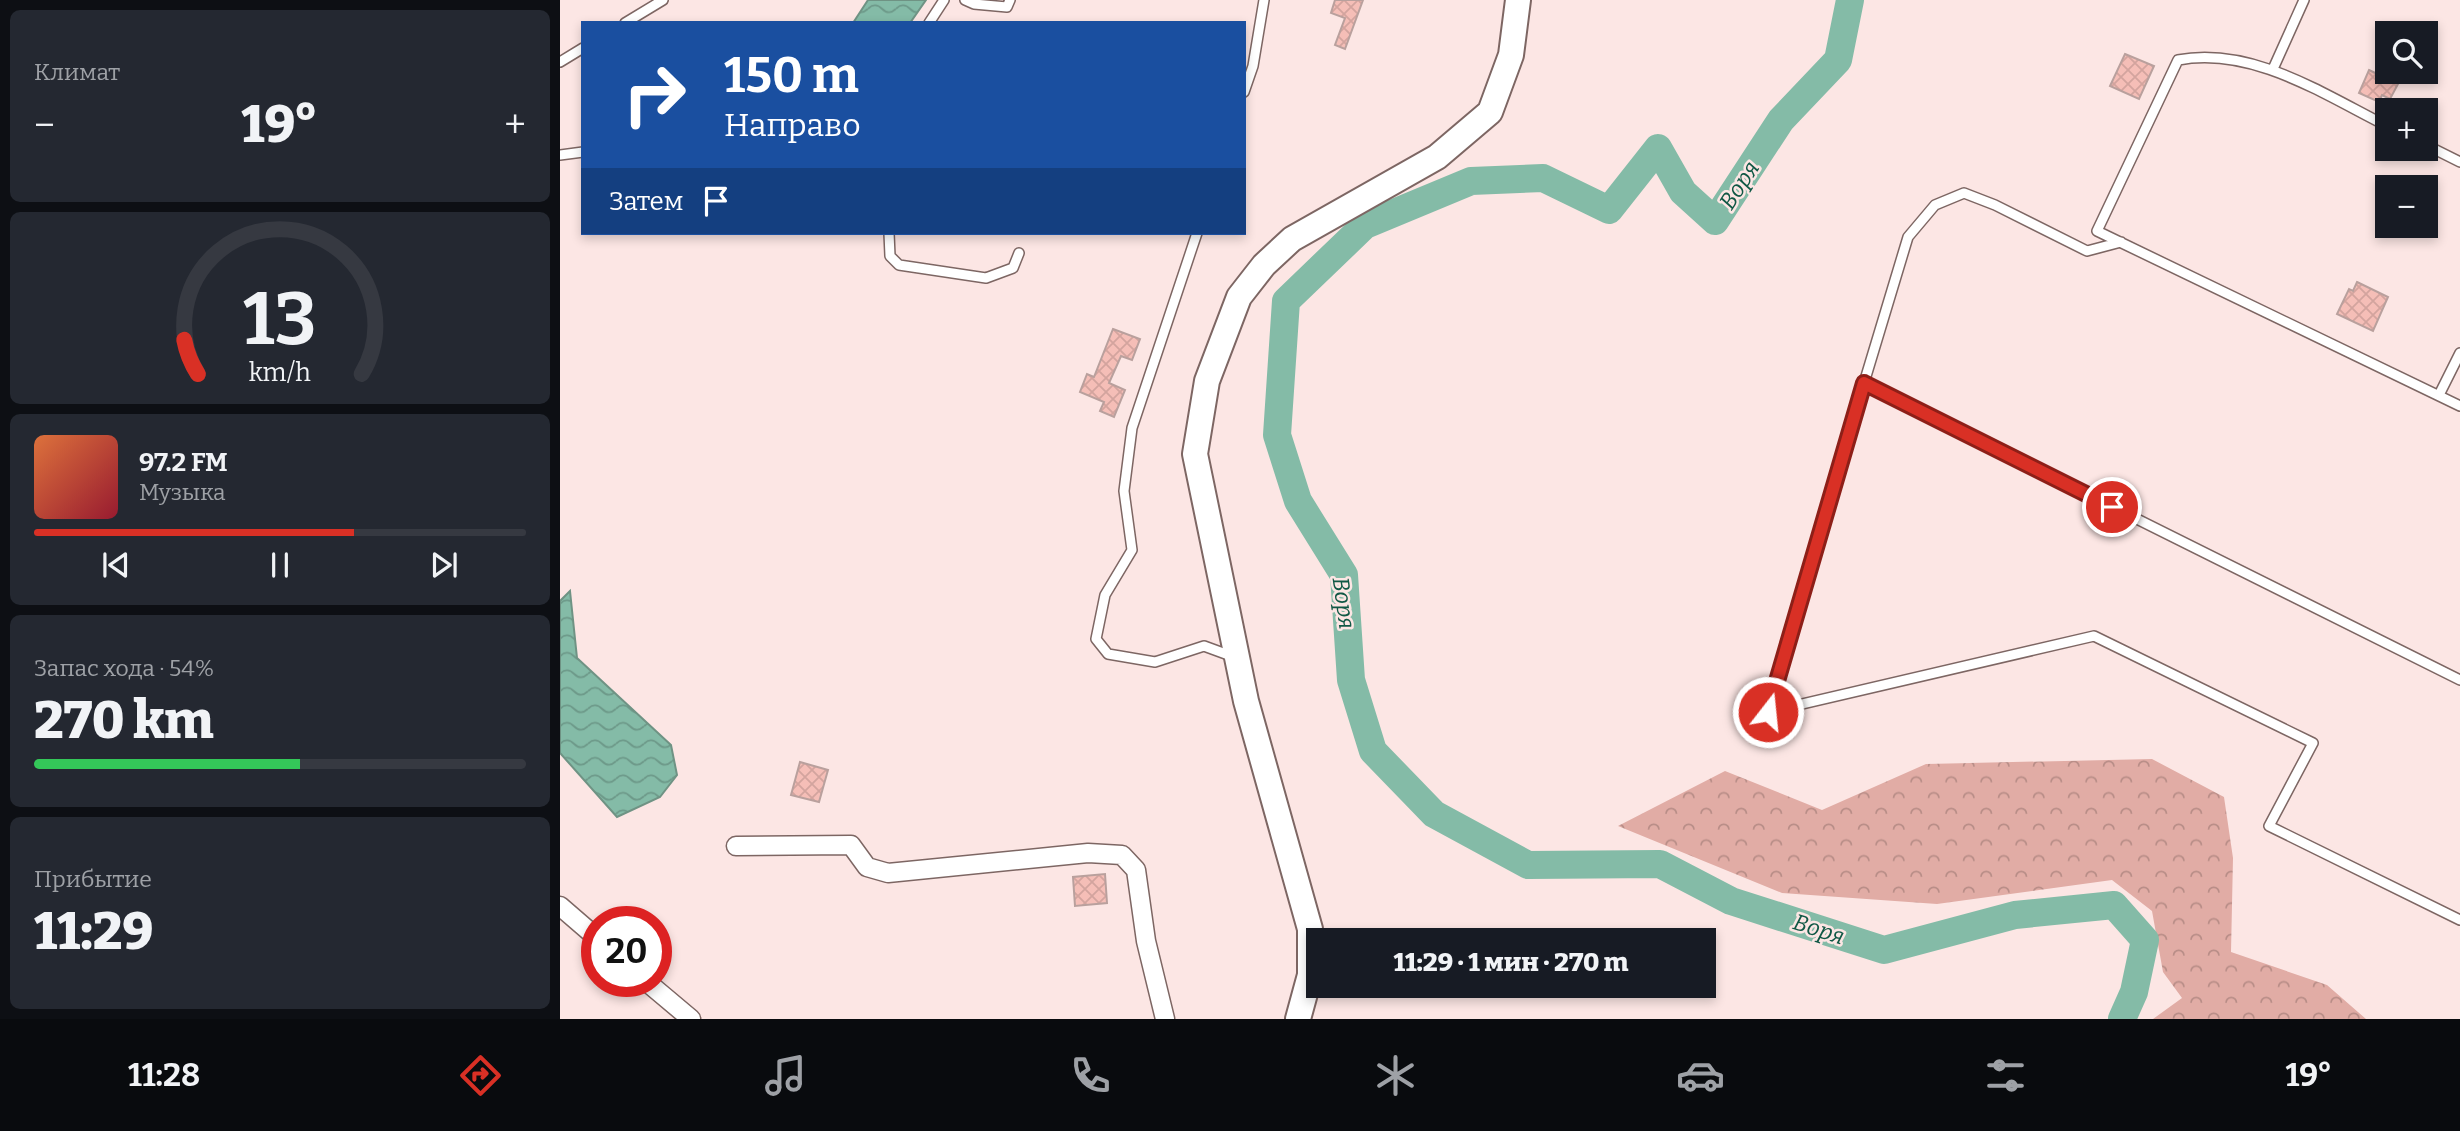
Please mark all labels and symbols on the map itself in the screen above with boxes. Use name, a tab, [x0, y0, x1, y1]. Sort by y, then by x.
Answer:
water label: Воря	[1713, 155, 1765, 215]
pin	[2082, 477, 2142, 537]
water label: Воря	[1326, 575, 1362, 631]
position arrow	[1731, 675, 1805, 749]
speed limit sign: 20	[581, 906, 672, 997]
water label: Воря	[1790, 908, 1848, 950]

